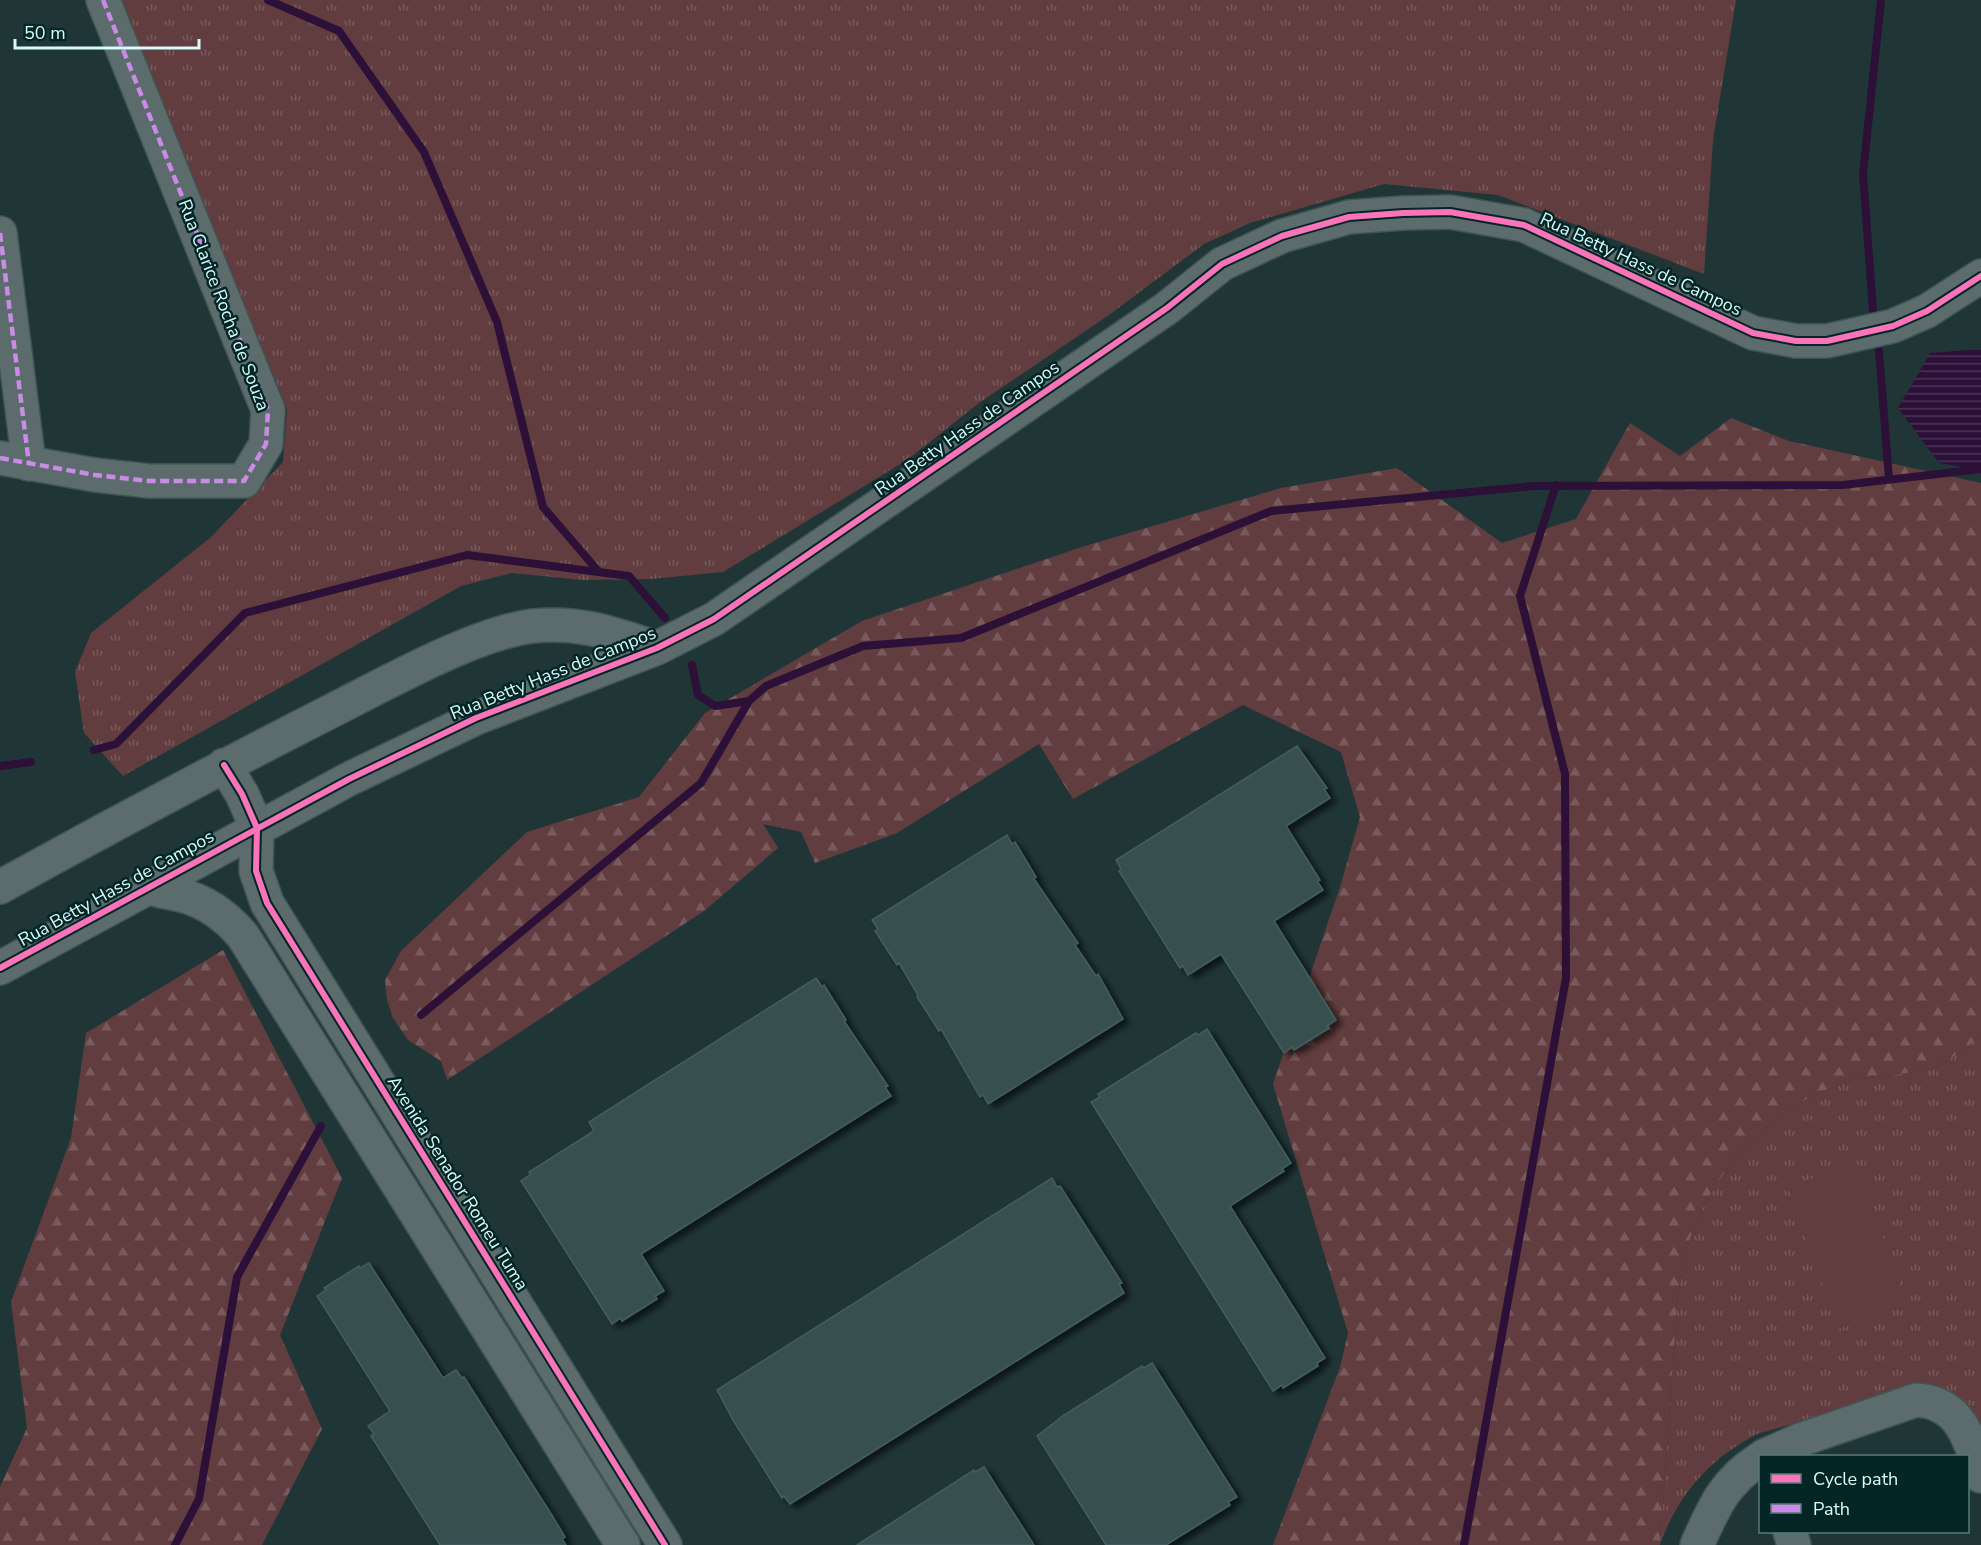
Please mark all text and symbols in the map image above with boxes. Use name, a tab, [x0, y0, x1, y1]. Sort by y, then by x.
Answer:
scale bar	[15, 12, 200, 50]
text: 50 m	[24, 21, 66, 45]
street label: Rua Clarice Rocha de Souza	[173, 196, 275, 414]
street label: Rua Betty Hass de Campos	[1536, 207, 1746, 321]
street label: Rua Betty Hass de Campos	[870, 355, 1064, 501]
street label: Rua Betty Hass de Campos	[446, 621, 660, 725]
street label: Rua Betty Hass de Campos	[14, 824, 218, 952]
street label: Avenida Senador Romeu Tuma	[382, 1071, 534, 1295]
legend	[1759, 1455, 1969, 1533]
text: Cycle path	[1813, 1467, 1898, 1491]
text: Path	[1813, 1497, 1850, 1521]

